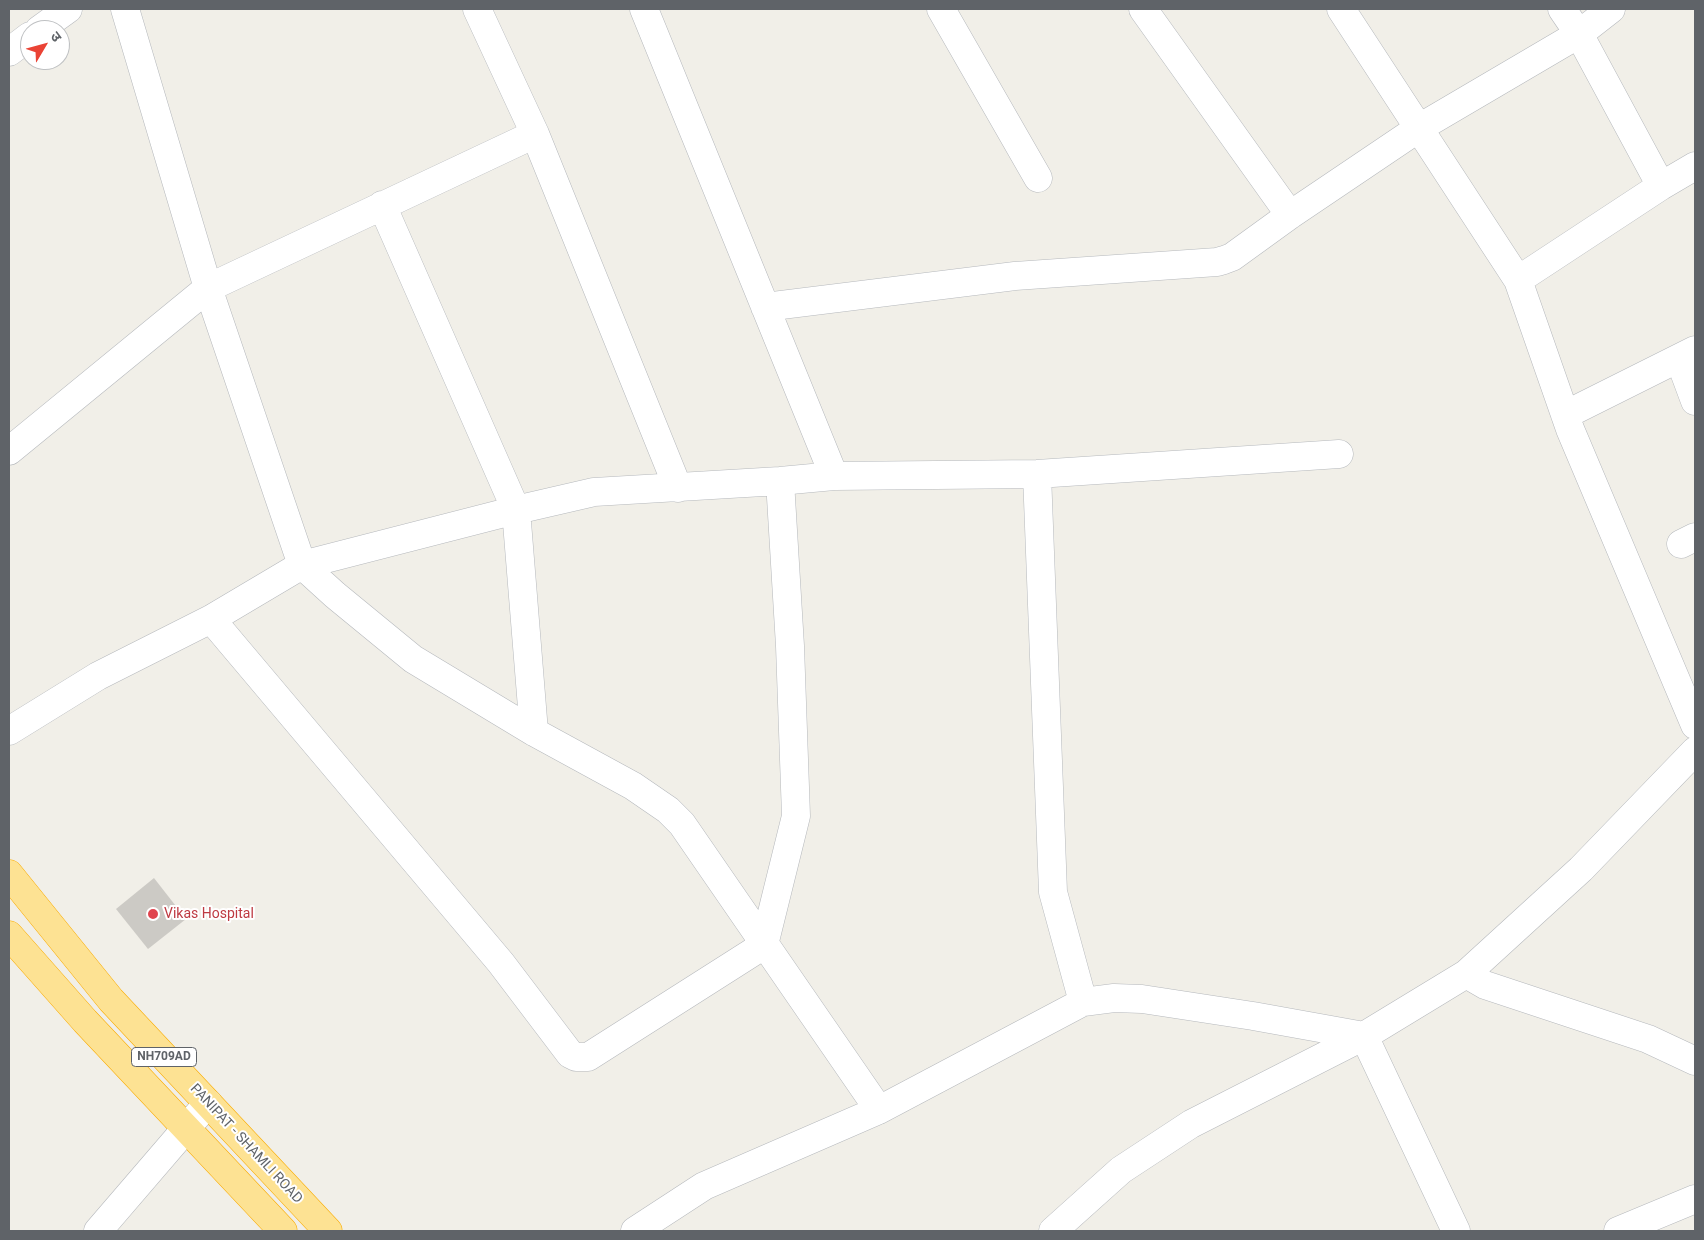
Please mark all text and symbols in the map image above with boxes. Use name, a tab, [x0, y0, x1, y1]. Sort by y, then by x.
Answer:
north arrow	[20, 20, 70, 70]
text: उ	[47, 28, 65, 45]
place label: Vikas Hospital	[164, 906, 254, 922]
marker: Vikas Hospital	[146, 907, 160, 921]
road number: NH709AD	[132, 1048, 196, 1066]
street label: PANIPAT - SHAMLI ROAD	[186, 1081, 306, 1207]

